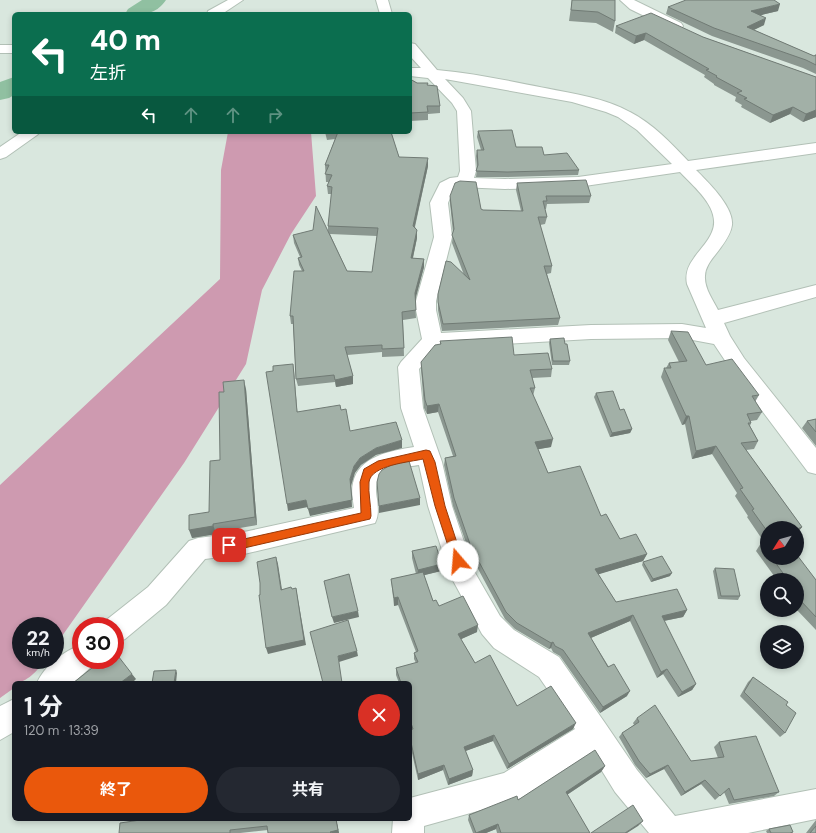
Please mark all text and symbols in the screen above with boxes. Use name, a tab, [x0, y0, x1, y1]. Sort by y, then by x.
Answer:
text: 40 m	[90, 22, 161, 59]
icon: left	[24, 28, 76, 80]
text: 左折	[90, 61, 126, 85]
icon: left	[138, 104, 160, 126]
icon: ahead	[180, 104, 202, 126]
icon: ahead	[222, 104, 244, 126]
icon: right	[264, 104, 286, 126]
north arrow	[760, 521, 804, 565]
map controls	[760, 521, 804, 669]
pin	[212, 528, 246, 562]
icon: arrive	[218, 534, 240, 556]
position arrow	[437, 540, 479, 582]
button: search	[760, 573, 804, 617]
speed limit sign: 30	[72, 617, 124, 669]
text: 22	[26, 625, 50, 651]
button: layers	[760, 625, 804, 669]
text: km/h	[26, 646, 50, 659]
text: 1 分	[24, 691, 62, 722]
button: close	[358, 694, 400, 736]
text: 120 m · 13:39	[24, 722, 99, 739]
button: 終了	[24, 767, 208, 813]
button: 共有	[216, 767, 400, 813]

